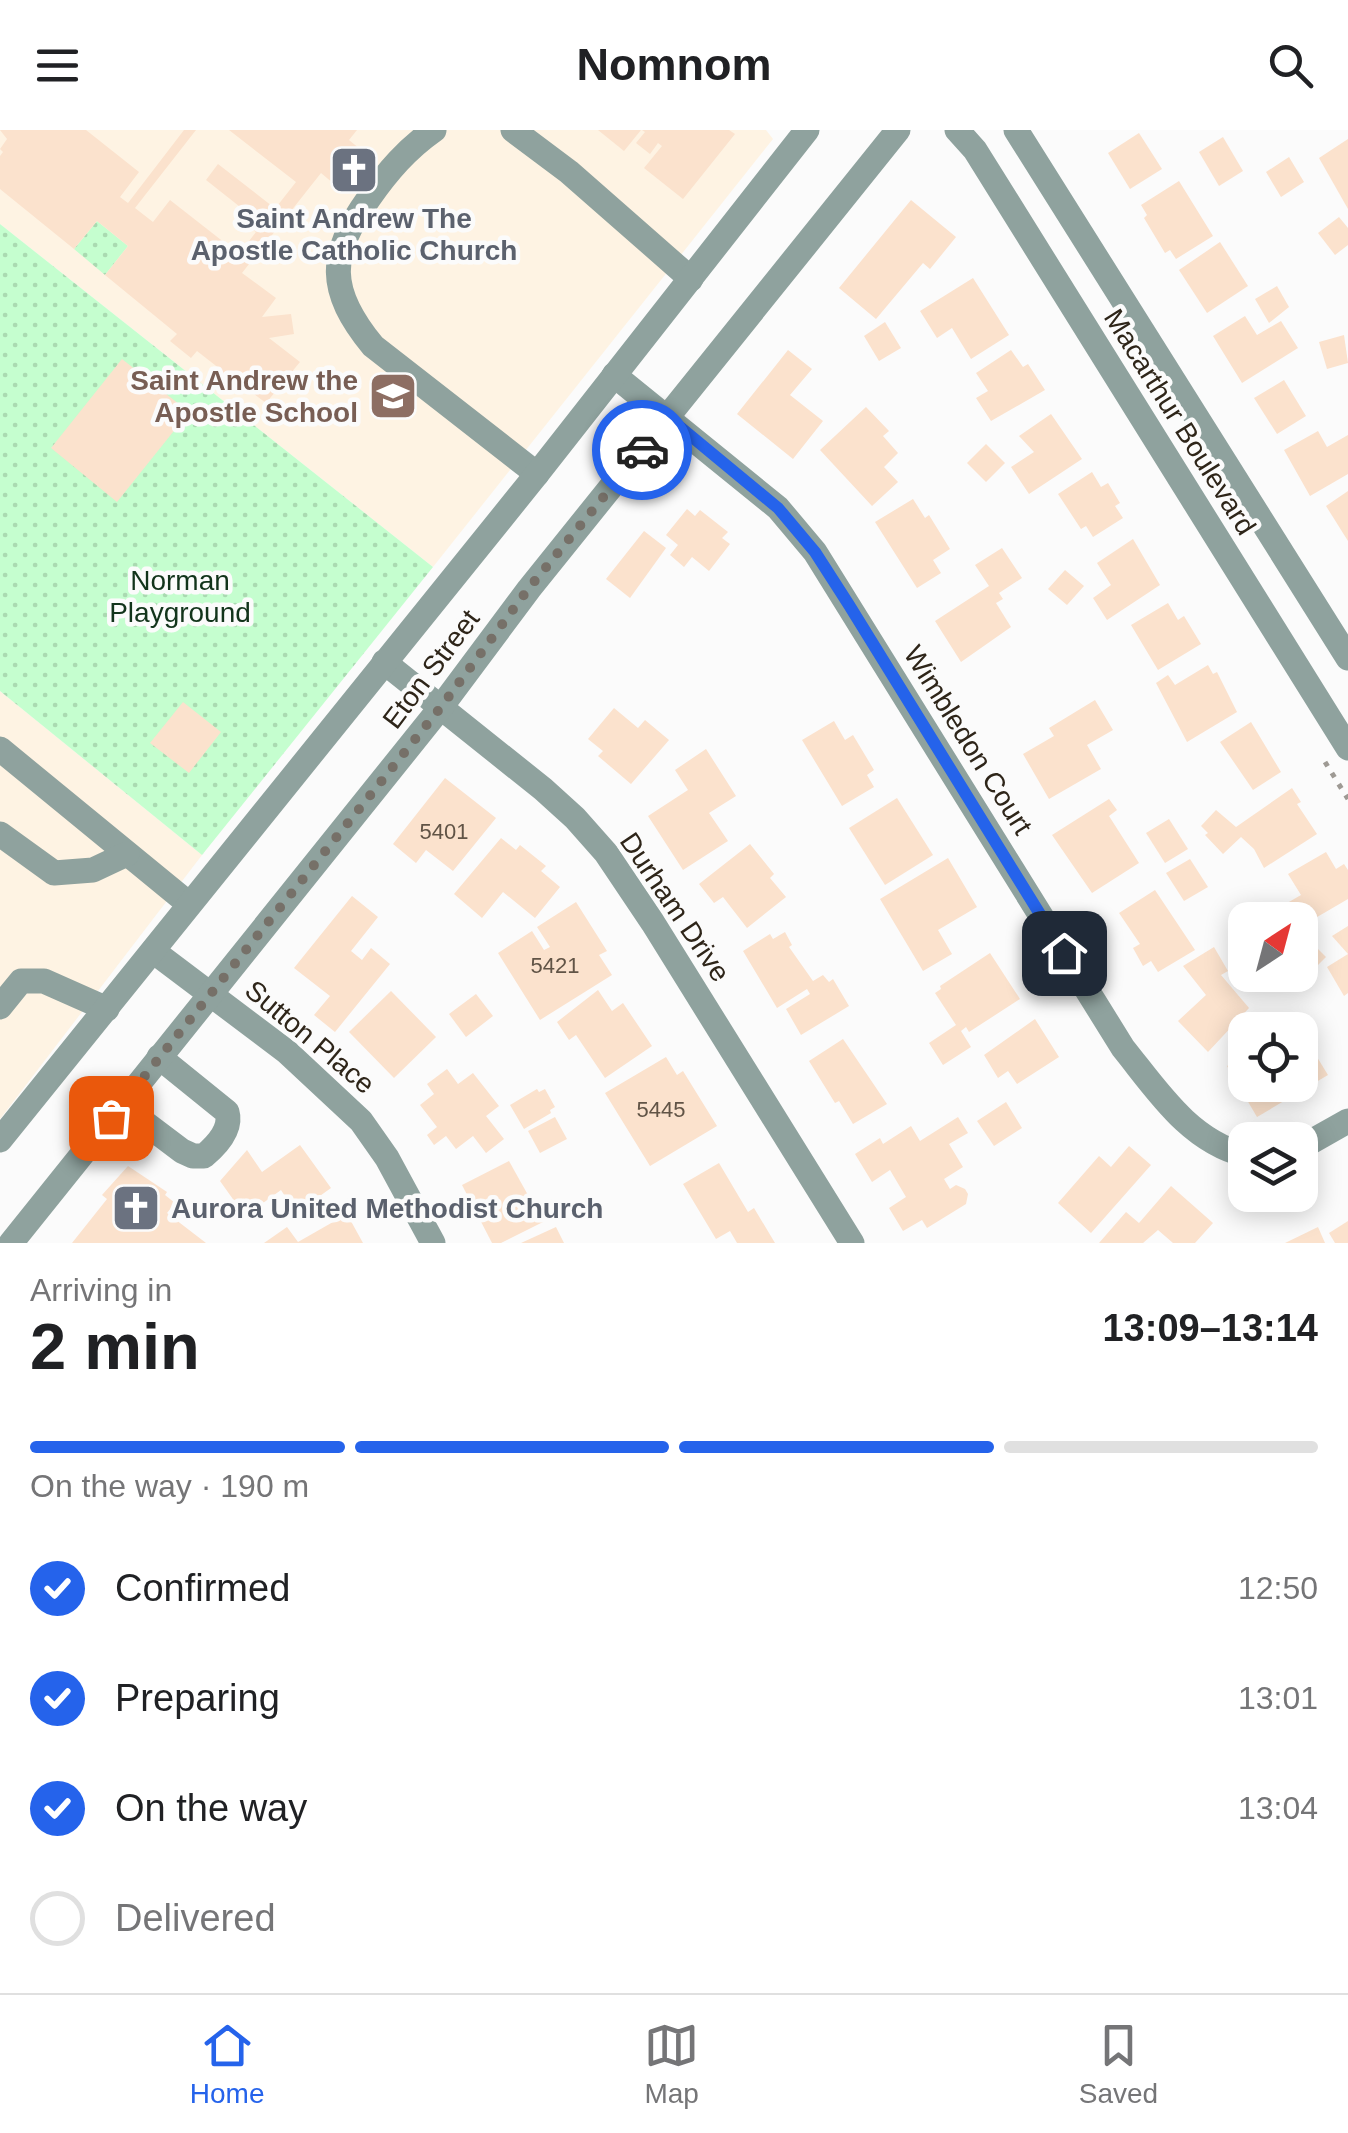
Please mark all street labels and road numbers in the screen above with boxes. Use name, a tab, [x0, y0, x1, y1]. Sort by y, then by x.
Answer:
street label: Macarthur Boulevard	[1098, 304, 1262, 540]
street label: Eton Street	[376, 604, 486, 734]
street label: Wimbledon Court	[898, 640, 1039, 840]
street label: Durham Drive	[614, 827, 736, 987]
street label: Sutton Place	[239, 974, 381, 1100]

